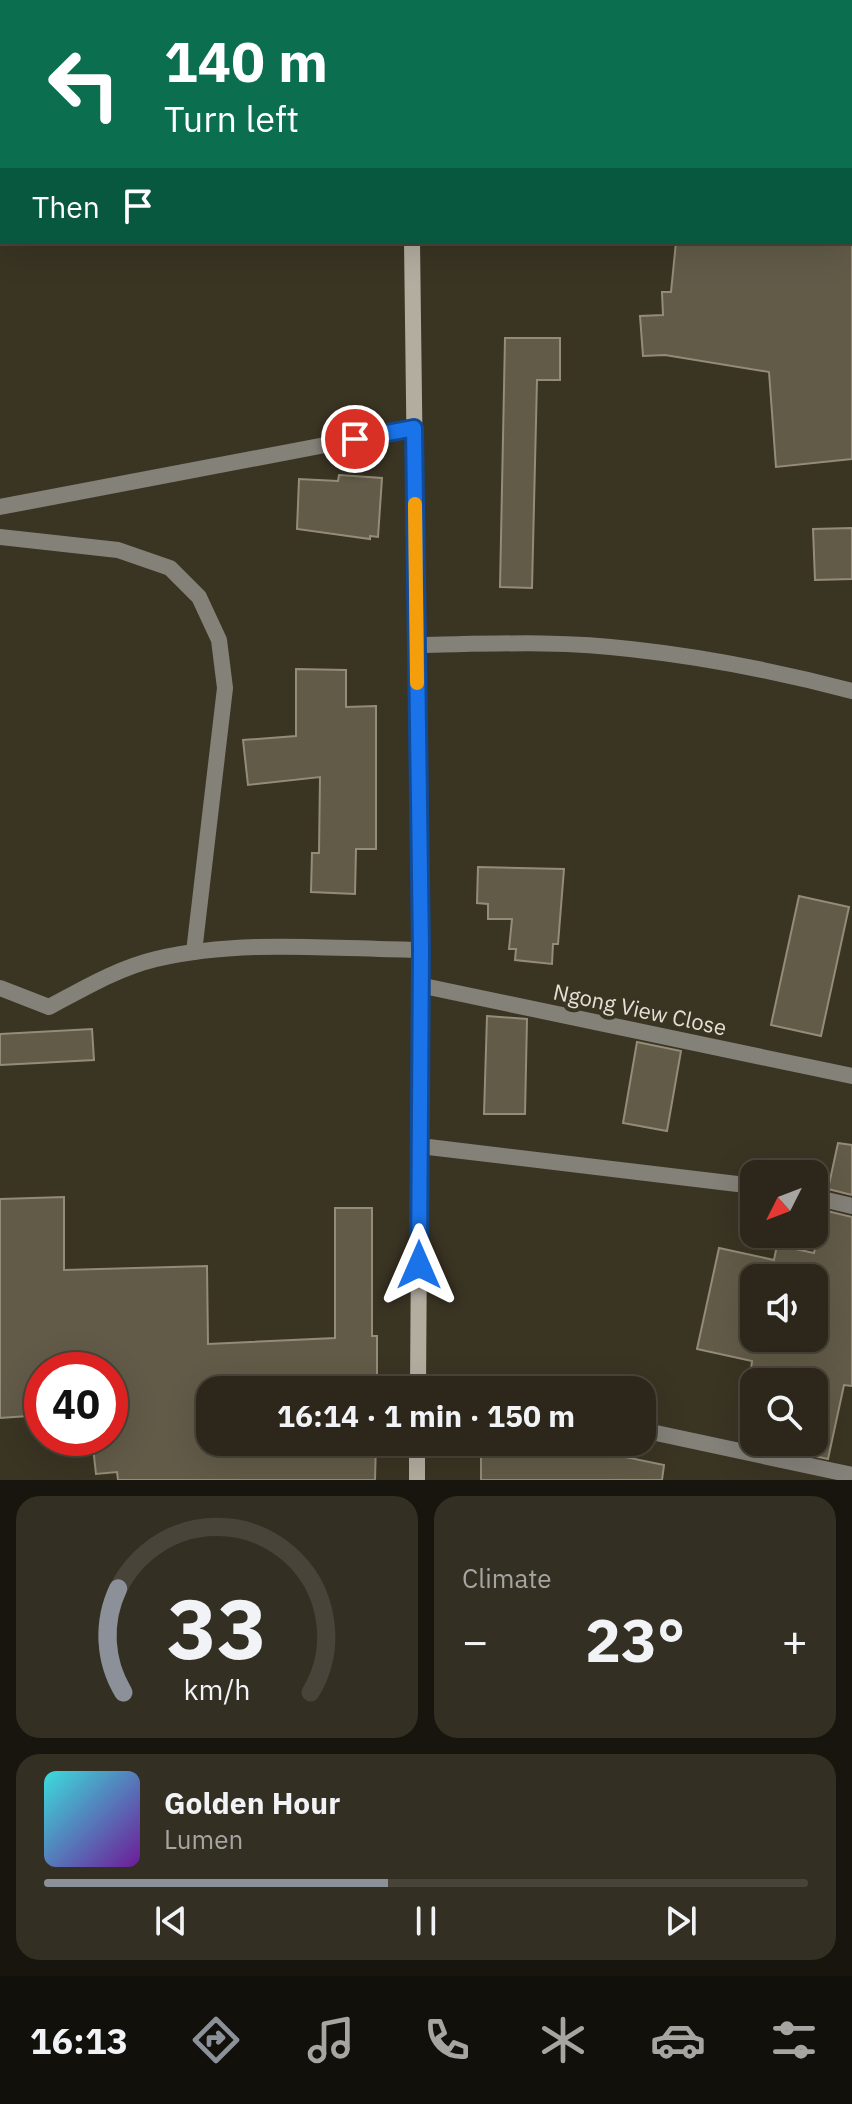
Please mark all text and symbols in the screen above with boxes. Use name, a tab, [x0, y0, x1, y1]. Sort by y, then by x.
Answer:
text: 140 m	[164, 25, 328, 97]
icon: left	[32, 32, 136, 136]
text: Turn left	[164, 95, 299, 142]
icon: arrive	[116, 184, 160, 228]
text: Then	[32, 187, 100, 226]
pin	[321, 405, 389, 473]
icon: arrive	[333, 417, 377, 461]
street label: Ngong View Close	[551, 976, 729, 1042]
north arrow	[740, 1160, 828, 1248]
map controls	[740, 1160, 828, 1456]
position arrow	[377, 1223, 461, 1307]
button: sound	[740, 1264, 828, 1352]
speed limit sign: 40	[24, 1352, 128, 1456]
button: search	[740, 1368, 828, 1456]
text: 16:14 · 1 min · 150 m	[277, 1396, 575, 1435]
text: Climate	[462, 1561, 552, 1595]
text: 33	[167, 1574, 267, 1682]
text: 23°	[585, 1600, 685, 1679]
text: −	[462, 1612, 488, 1669]
text: +	[782, 1612, 808, 1669]
text: km/h	[183, 1671, 251, 1708]
text: Golden Hour	[164, 1783, 340, 1822]
text: Lumen	[164, 1822, 243, 1856]
icon: previous	[149, 1899, 193, 1943]
icon: pause	[404, 1899, 448, 1943]
icon: next	[659, 1899, 703, 1943]
icon: directions	[188, 2012, 244, 2068]
icon: music	[303, 2012, 359, 2068]
icon: phone	[419, 2012, 475, 2068]
icon: climate	[535, 2012, 591, 2068]
icon: car	[650, 2012, 706, 2068]
icon: filters	[766, 2012, 822, 2068]
text: 16:13	[30, 2017, 128, 2064]

